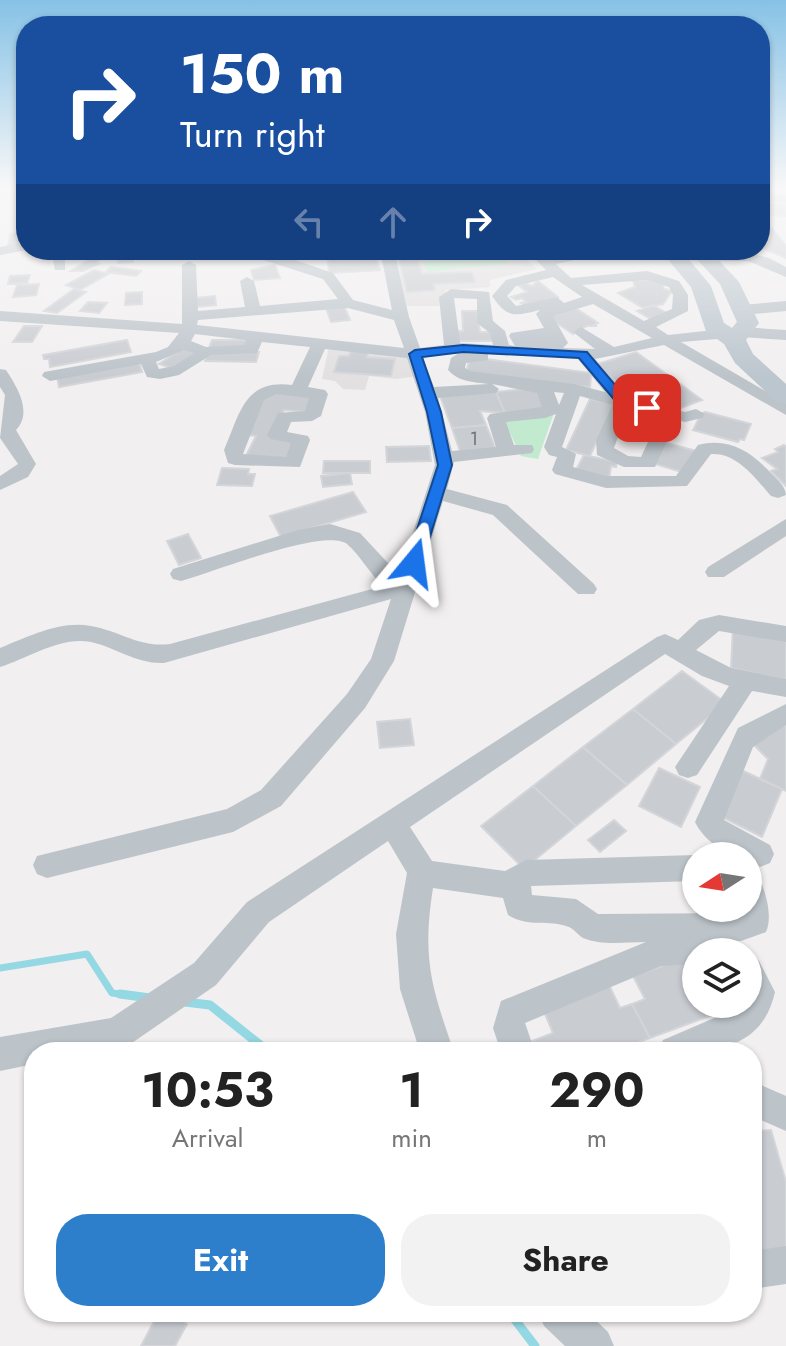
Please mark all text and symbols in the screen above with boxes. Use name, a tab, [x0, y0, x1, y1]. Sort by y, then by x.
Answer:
text: 150 m	[180, 33, 344, 114]
icon: right	[48, 48, 152, 152]
text: Turn right	[180, 108, 325, 160]
icon: left	[287, 200, 331, 244]
icon: ahead	[371, 200, 415, 244]
icon: right	[455, 200, 499, 244]
pin	[613, 374, 681, 442]
icon: arrive	[625, 386, 669, 430]
house number: 1	[470, 426, 478, 452]
position arrow	[372, 521, 456, 605]
north arrow	[682, 842, 762, 922]
map controls	[682, 842, 762, 1018]
button: layers	[682, 938, 762, 1018]
text: 10:53	[141, 1056, 274, 1125]
text: 1	[399, 1056, 424, 1125]
text: 290	[549, 1056, 645, 1125]
text: Arrival	[172, 1119, 243, 1157]
text: min	[391, 1119, 432, 1157]
text: m	[587, 1119, 607, 1157]
button: Exit	[56, 1214, 385, 1306]
button: Share	[401, 1214, 730, 1306]

